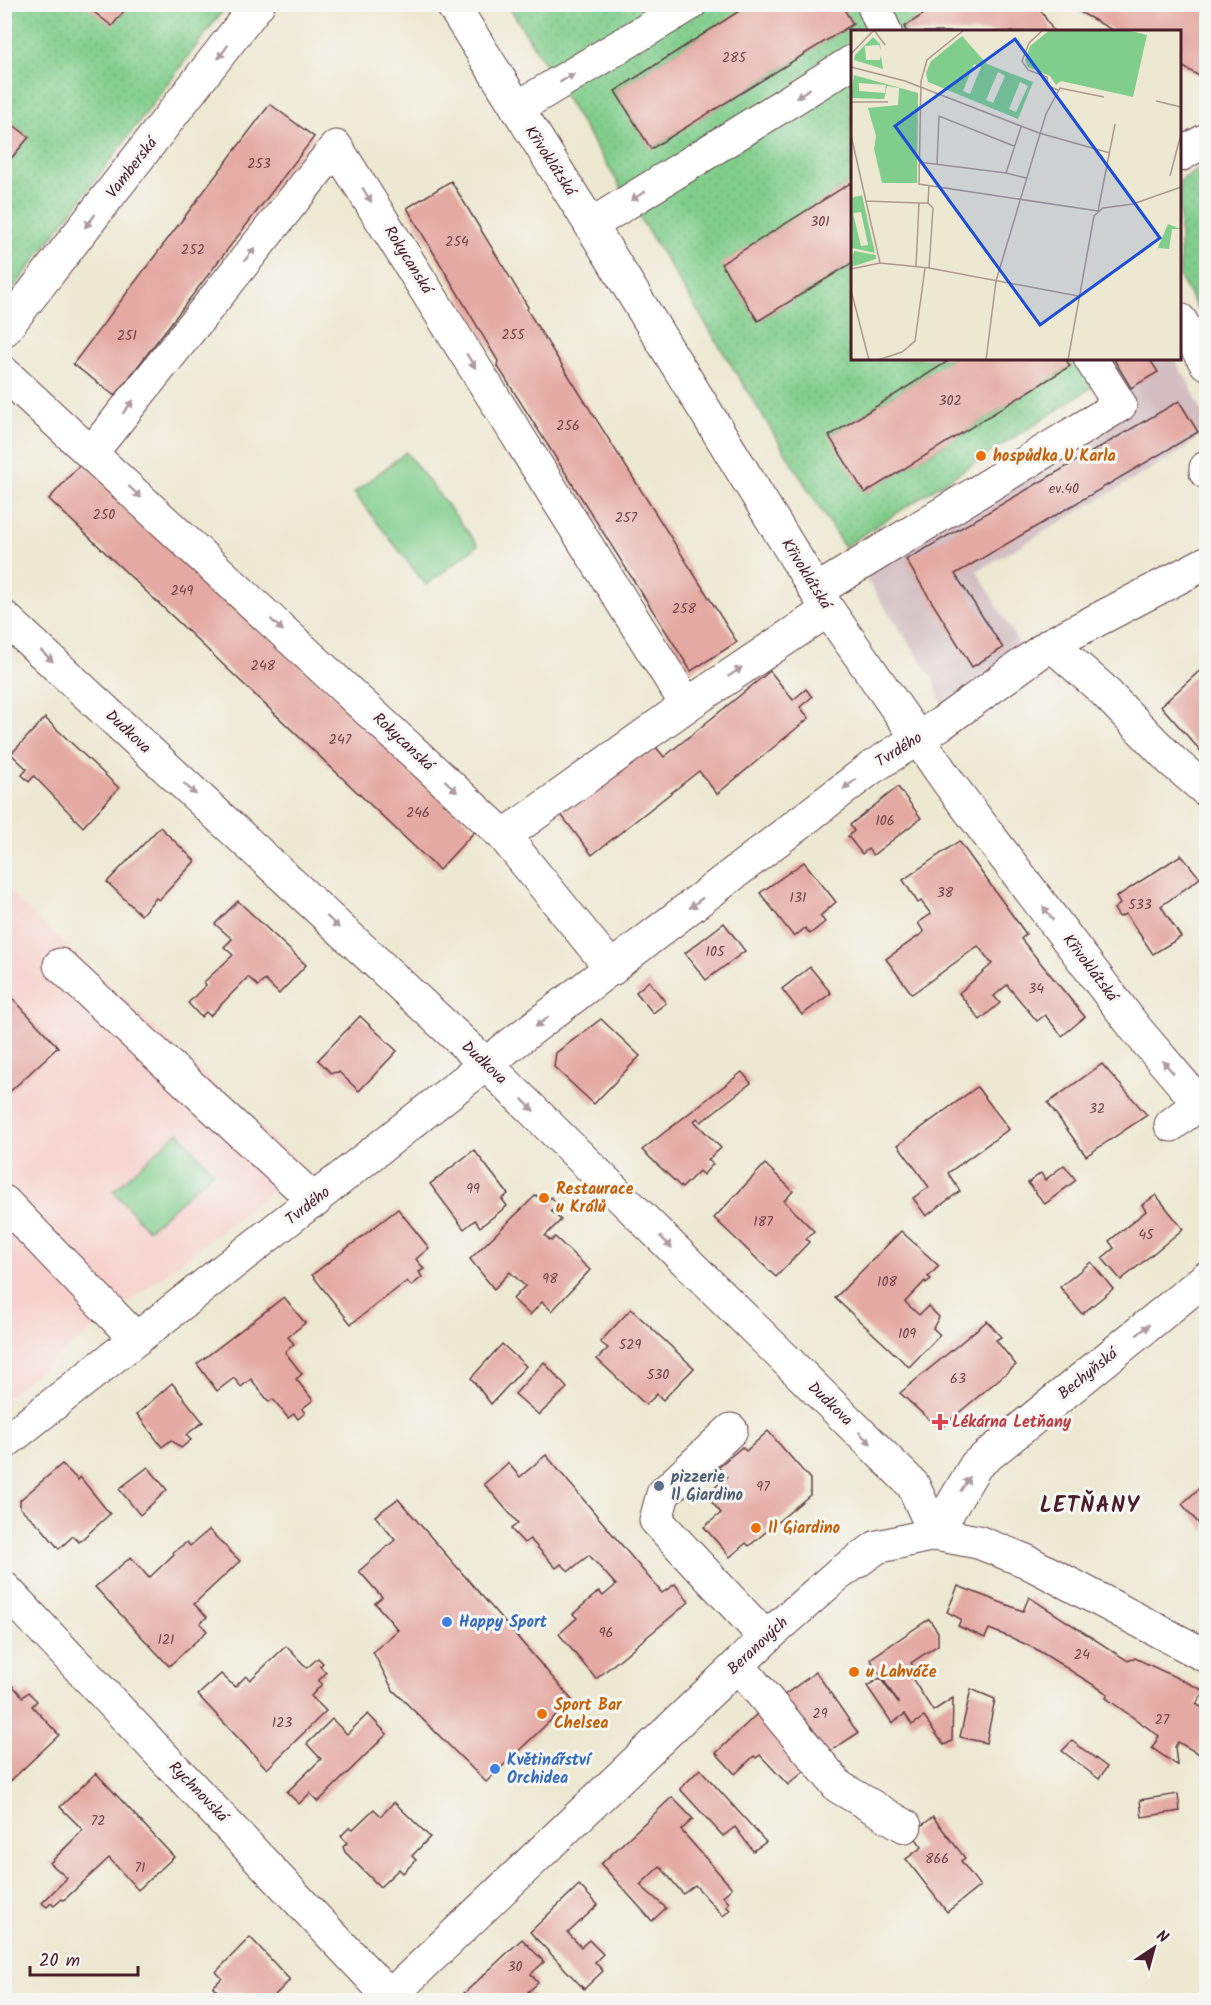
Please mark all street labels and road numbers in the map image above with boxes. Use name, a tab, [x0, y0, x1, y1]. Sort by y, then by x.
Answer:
street label: Křivoklátská	[518, 121, 583, 202]
street label: Vamberská	[100, 131, 165, 204]
street label: Rokycanská	[377, 221, 440, 300]
street label: Křivoklátská	[774, 534, 838, 616]
street label: Dudkova	[99, 704, 157, 760]
street label: Rokycanská	[366, 707, 441, 778]
street label: Tvrdého	[871, 726, 927, 774]
street label: Křivoklátská	[1056, 929, 1125, 1008]
street label: Dudkova	[455, 1035, 513, 1091]
street label: Tvrdého	[280, 1180, 336, 1232]
street label: Bechyňská	[1053, 1341, 1125, 1406]
street label: Dudkova	[802, 1376, 858, 1432]
street label: Beranových	[722, 1611, 794, 1681]
street label: Rychnovská	[162, 1756, 235, 1829]

